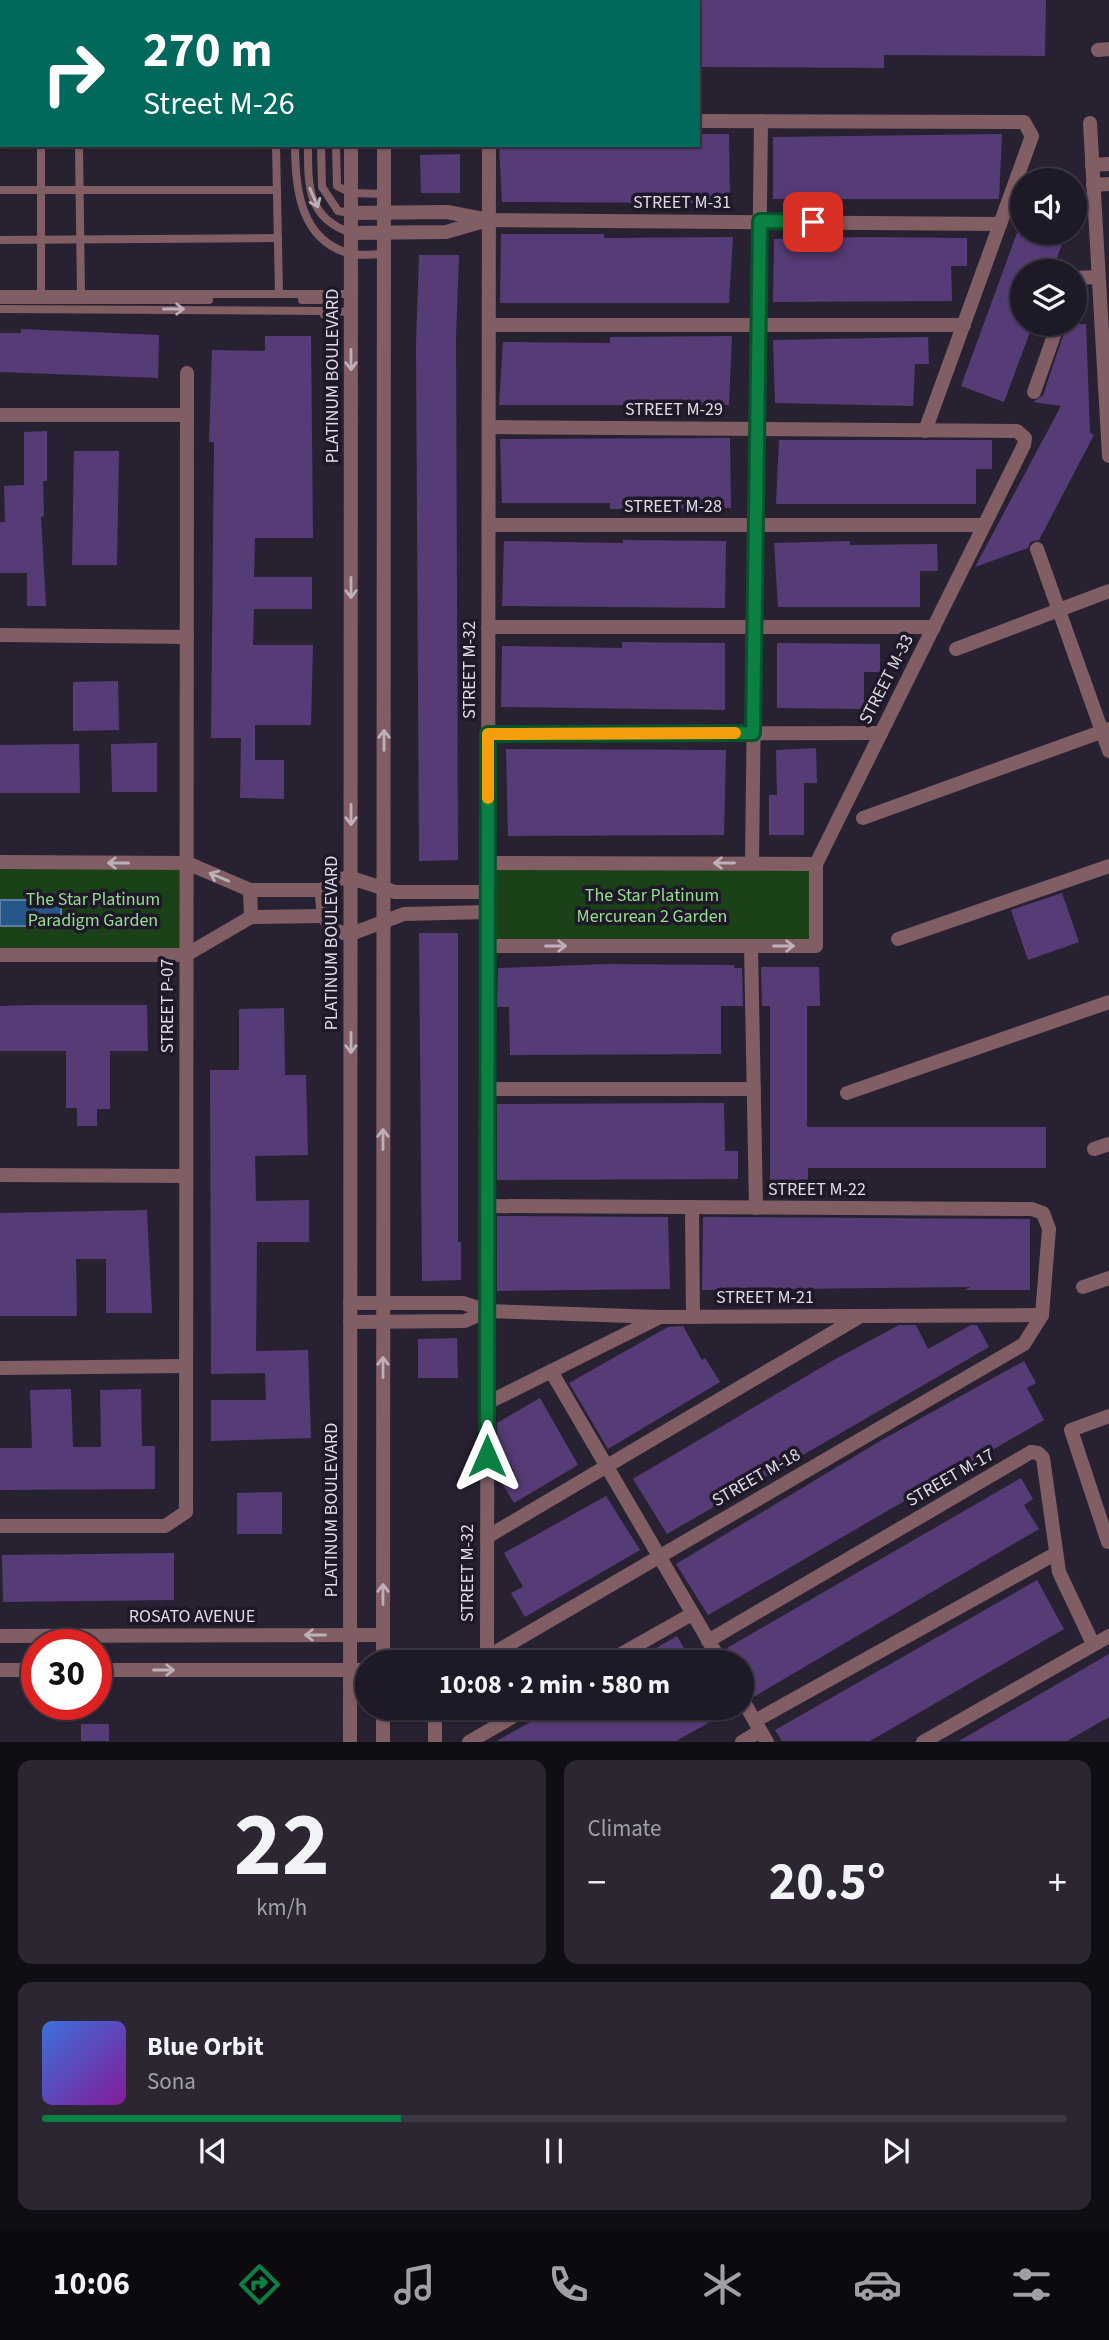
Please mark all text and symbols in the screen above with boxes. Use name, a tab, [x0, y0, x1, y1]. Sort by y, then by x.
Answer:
text: 270 m	[143, 16, 272, 86]
icon: right	[28, 28, 119, 119]
text: Street M-26	[143, 81, 295, 127]
map controls	[1010, 168, 1087, 336]
button: sound	[1010, 168, 1087, 245]
one-way arrow	[308, 187, 321, 209]
street label: STREET M-31	[633, 190, 731, 215]
pin	[783, 192, 843, 252]
icon: arrive	[794, 203, 832, 241]
button: layers	[1010, 259, 1087, 336]
street label: PLATINUM BOULEVARD	[320, 289, 345, 463]
one-way arrow	[162, 302, 185, 316]
one-way arrow	[344, 349, 358, 372]
street label: STREET M-29	[625, 397, 723, 422]
street label: STREET M-28	[624, 494, 722, 519]
one-way arrow	[344, 576, 358, 599]
street label: STREET M-32	[457, 621, 482, 719]
street label: STREET M-33	[853, 630, 920, 729]
one-way arrow	[377, 729, 391, 752]
one-way arrow	[344, 804, 358, 827]
one-way arrow	[107, 856, 130, 870]
street label: PLATINUM BOULEVARD	[319, 856, 344, 1030]
one-way arrow	[712, 856, 735, 870]
one-way arrow	[209, 870, 231, 883]
park label: The Star Platinum Mercurean 2 Garden	[577, 883, 727, 929]
park label: The Star Platinum Paradigm Garden	[26, 887, 160, 933]
one-way arrow	[544, 939, 567, 953]
one-way arrow	[772, 939, 795, 953]
street label: STREET P-07	[155, 959, 180, 1053]
one-way arrow	[344, 1031, 358, 1054]
one-way arrow	[376, 1128, 390, 1151]
street label: STREET M-22	[768, 1177, 866, 1202]
street label: STREET M-21	[716, 1285, 814, 1310]
one-way arrow	[376, 1356, 390, 1379]
position arrow	[450, 1419, 524, 1493]
street label: PLATINUM BOULEVARD	[319, 1423, 344, 1597]
street label: STREET M-18	[708, 1442, 805, 1513]
street label: STREET M-17	[902, 1442, 999, 1513]
street label: STREET M-32	[455, 1524, 480, 1622]
one-way arrow	[376, 1583, 390, 1606]
street label: ROSATO AVENUE	[129, 1604, 255, 1629]
one-way arrow	[304, 1628, 327, 1642]
speed limit sign: 30	[21, 1629, 112, 1720]
one-way arrow	[153, 1663, 176, 1677]
text: 10:08 · 2 min · 580 m	[439, 1666, 670, 1703]
text: 22	[234, 1781, 330, 1910]
text: Climate	[588, 1812, 661, 1845]
text: 20.5°	[769, 1846, 886, 1920]
text: −	[588, 1856, 606, 1910]
text: +	[1048, 1856, 1067, 1910]
text: km/h	[256, 1891, 307, 1924]
text: Blue Orbit	[147, 2028, 264, 2065]
text: Sona	[147, 2065, 196, 2098]
icon: previous	[194, 2132, 232, 2170]
icon: pause	[535, 2132, 573, 2170]
icon: next	[877, 2132, 915, 2170]
icon: directions	[235, 2260, 284, 2309]
icon: music	[390, 2260, 439, 2309]
icon: phone	[544, 2260, 593, 2309]
icon: climate	[698, 2260, 747, 2309]
icon: car	[853, 2260, 902, 2309]
icon: filters	[1007, 2260, 1056, 2309]
text: 10:06	[53, 2261, 130, 2307]

